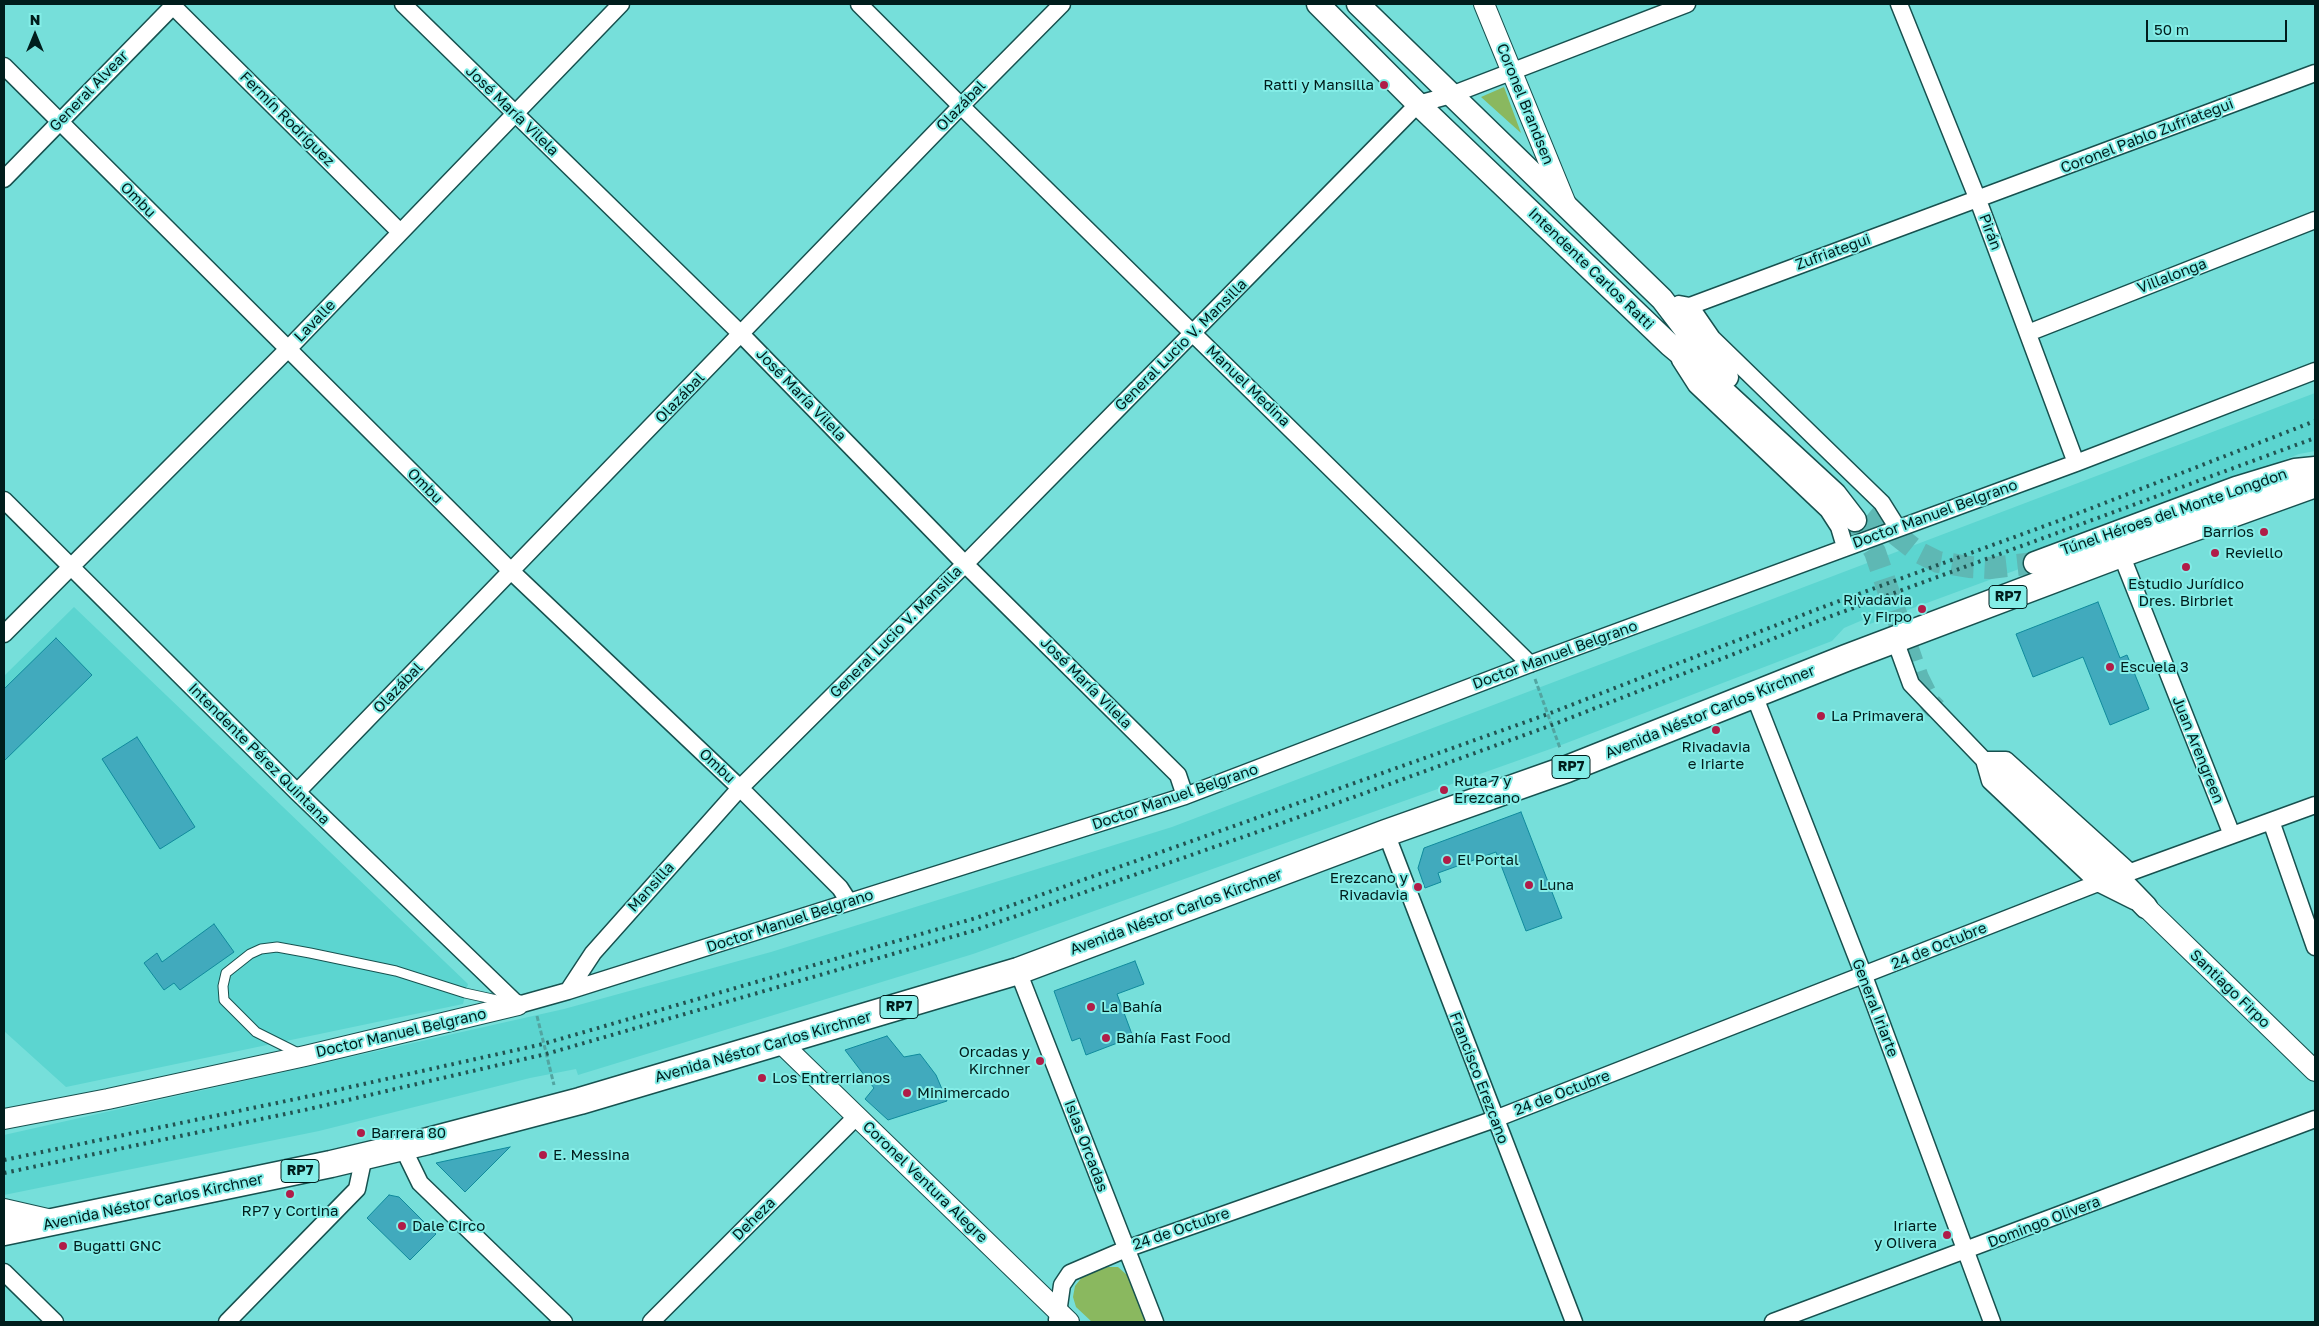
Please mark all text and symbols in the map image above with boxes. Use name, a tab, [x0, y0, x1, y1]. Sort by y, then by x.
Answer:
north arrow	[10, 10, 60, 60]
scale bar	[2149, 10, 2290, 42]
text: N	[30, 11, 40, 28]
text: 50 m	[2154, 20, 2189, 38]
street label: Coronel Brandsen	[1493, 41, 1557, 167]
street label: General Alvear	[46, 47, 132, 135]
street label: José María Vilela	[462, 62, 562, 160]
street label: Fermín Rodríguez	[236, 68, 338, 170]
place label: Ratti y Mansilla	[1263, 76, 1374, 94]
street label: Olazábal	[933, 77, 989, 135]
marker: Ratti y Mansilla	[1378, 79, 1390, 91]
street label: Coronel Pablo Zufriategui	[2058, 95, 2236, 177]
street label: Ombu	[117, 179, 159, 221]
street label: Intendente Carlos Ratti	[1525, 204, 1657, 334]
street label: Pirán	[1975, 211, 2005, 253]
street label: Zufriategui	[1793, 230, 1873, 274]
street label: Villalonga	[2135, 255, 2209, 297]
street label: General Lucio V. Mansilla	[1111, 275, 1251, 415]
street label: Lavalle	[291, 296, 339, 346]
street label: Manuel Medina	[1202, 342, 1294, 430]
street label: José María Vilela	[752, 345, 850, 445]
street label: Olazábal	[652, 369, 708, 427]
street label: Ombu	[404, 465, 446, 507]
street label: Túnel Héroes del Monte Longdon	[2059, 465, 2289, 559]
street label: Doctor Manuel Belgrano	[1850, 476, 2020, 552]
place label: Barrios	[2203, 523, 2254, 541]
marker: Barrios	[2258, 526, 2270, 538]
place label: Reviello	[2225, 544, 2283, 562]
marker: Reviello	[2209, 547, 2221, 559]
marker: Estudio Jurídico Dres. Birbriet	[2180, 561, 2192, 573]
street label: General Lucio V. Mansilla	[826, 562, 966, 702]
place label: Estudio Jurídico Dres. Birbriet	[2128, 575, 2244, 610]
road number: RP7	[1989, 586, 2027, 608]
place label: Rivadavia y Firpo	[1843, 591, 1912, 626]
marker: Rivadavia y Firpo	[1916, 603, 1928, 615]
street label: Doctor Manuel Belgrano	[1470, 617, 1640, 693]
street label: José María Vilela	[1037, 634, 1135, 732]
place label: Escuela 3	[2120, 658, 2189, 676]
street label: Olazábal	[370, 659, 426, 717]
marker: Escuela 3	[2104, 661, 2116, 673]
street label: Avenida Néstor Carlos Kirchner	[1603, 662, 1817, 762]
street label: Intendente Pérez Quintana	[184, 679, 334, 829]
street label: Juan Arengreen	[2168, 694, 2228, 806]
place label: La Primavera	[1831, 707, 1924, 725]
marker: La Primavera	[1815, 710, 1827, 722]
marker: Rivadavia e Iriarte	[1710, 724, 1722, 736]
place label: Rivadavia e Iriarte	[1682, 738, 1750, 773]
street label: Ombu	[695, 745, 739, 787]
road number: RP7	[1552, 756, 1590, 779]
street label: Doctor Manuel Belgrano	[1090, 760, 1260, 834]
place label: Ruta 7 y Erezcano	[1454, 772, 1520, 807]
marker: Ruta 7 y Erezcano	[1438, 784, 1450, 796]
place label: El Portal	[1457, 851, 1519, 869]
marker: El Portal	[1441, 854, 1453, 866]
street label: Mansilla	[624, 858, 678, 916]
street label: Avenida Néstor Carlos Kirchner	[1067, 865, 1285, 959]
place label: Erezcano y Rivadavia	[1330, 869, 1408, 904]
place label: Luna	[1539, 876, 1574, 894]
marker: Luna	[1523, 879, 1535, 891]
marker: Erezcano y Rivadavia	[1412, 881, 1424, 893]
street label: Doctor Manuel Belgrano	[704, 886, 876, 956]
street label: 24 de Octubre	[1889, 919, 1989, 973]
street label: Santiago Firpo	[2186, 946, 2274, 1032]
street label: General Iriarte	[1848, 956, 1902, 1060]
road number: RP7	[880, 996, 918, 1019]
place label: La Bahía	[1101, 998, 1162, 1016]
marker: La Bahía	[1085, 1001, 1097, 1013]
street label: Doctor Manuel Belgrano	[314, 1005, 488, 1061]
street label: Avenida Néstor Carlos Kirchner	[653, 1007, 873, 1087]
street label: Francisco Erezcano	[1446, 1010, 1512, 1146]
place label: Bahía Fast Food	[1116, 1029, 1231, 1047]
marker: Bahía Fast Food	[1100, 1032, 1112, 1044]
place label: Orcadas y Kirchner	[959, 1043, 1030, 1078]
marker: Orcadas y Kirchner	[1034, 1055, 1046, 1067]
street label: 24 de Octubre	[1512, 1066, 1612, 1120]
place label: Los Entrerrianos	[772, 1069, 890, 1087]
marker: Los Entrerrianos	[756, 1072, 768, 1084]
place label: Minimercado	[917, 1084, 1010, 1102]
marker: Minimercado	[901, 1087, 913, 1099]
street label: Islas Orcadas	[1060, 1098, 1112, 1194]
street label: Coronel Ventura Alegre	[859, 1118, 991, 1246]
place label: Barrera 80	[371, 1124, 446, 1142]
marker: Barrera 80	[355, 1127, 367, 1139]
place label: E. Messina	[553, 1146, 630, 1164]
marker: E. Messina	[537, 1149, 549, 1161]
road number: RP7	[281, 1160, 319, 1182]
street label: Avenida Néstor Carlos Kirchner	[41, 1170, 265, 1234]
marker: RP7 y Cortina	[284, 1188, 296, 1200]
street label: Domingo Olivera	[1985, 1192, 2103, 1252]
street label: Deheza	[729, 1194, 779, 1244]
place label: RP7 y Cortina	[242, 1202, 338, 1220]
street label: 24 de Octubre	[1130, 1204, 1232, 1254]
place label: Dale Circo	[412, 1217, 485, 1235]
place label: Iriarte y Olivera	[1874, 1217, 1937, 1252]
marker: Dale Circo	[396, 1220, 408, 1232]
marker: Iriarte y Olivera	[1941, 1229, 1953, 1241]
place label: Bugatti GNC	[73, 1237, 161, 1255]
marker: Bugatti GNC	[57, 1240, 69, 1252]

